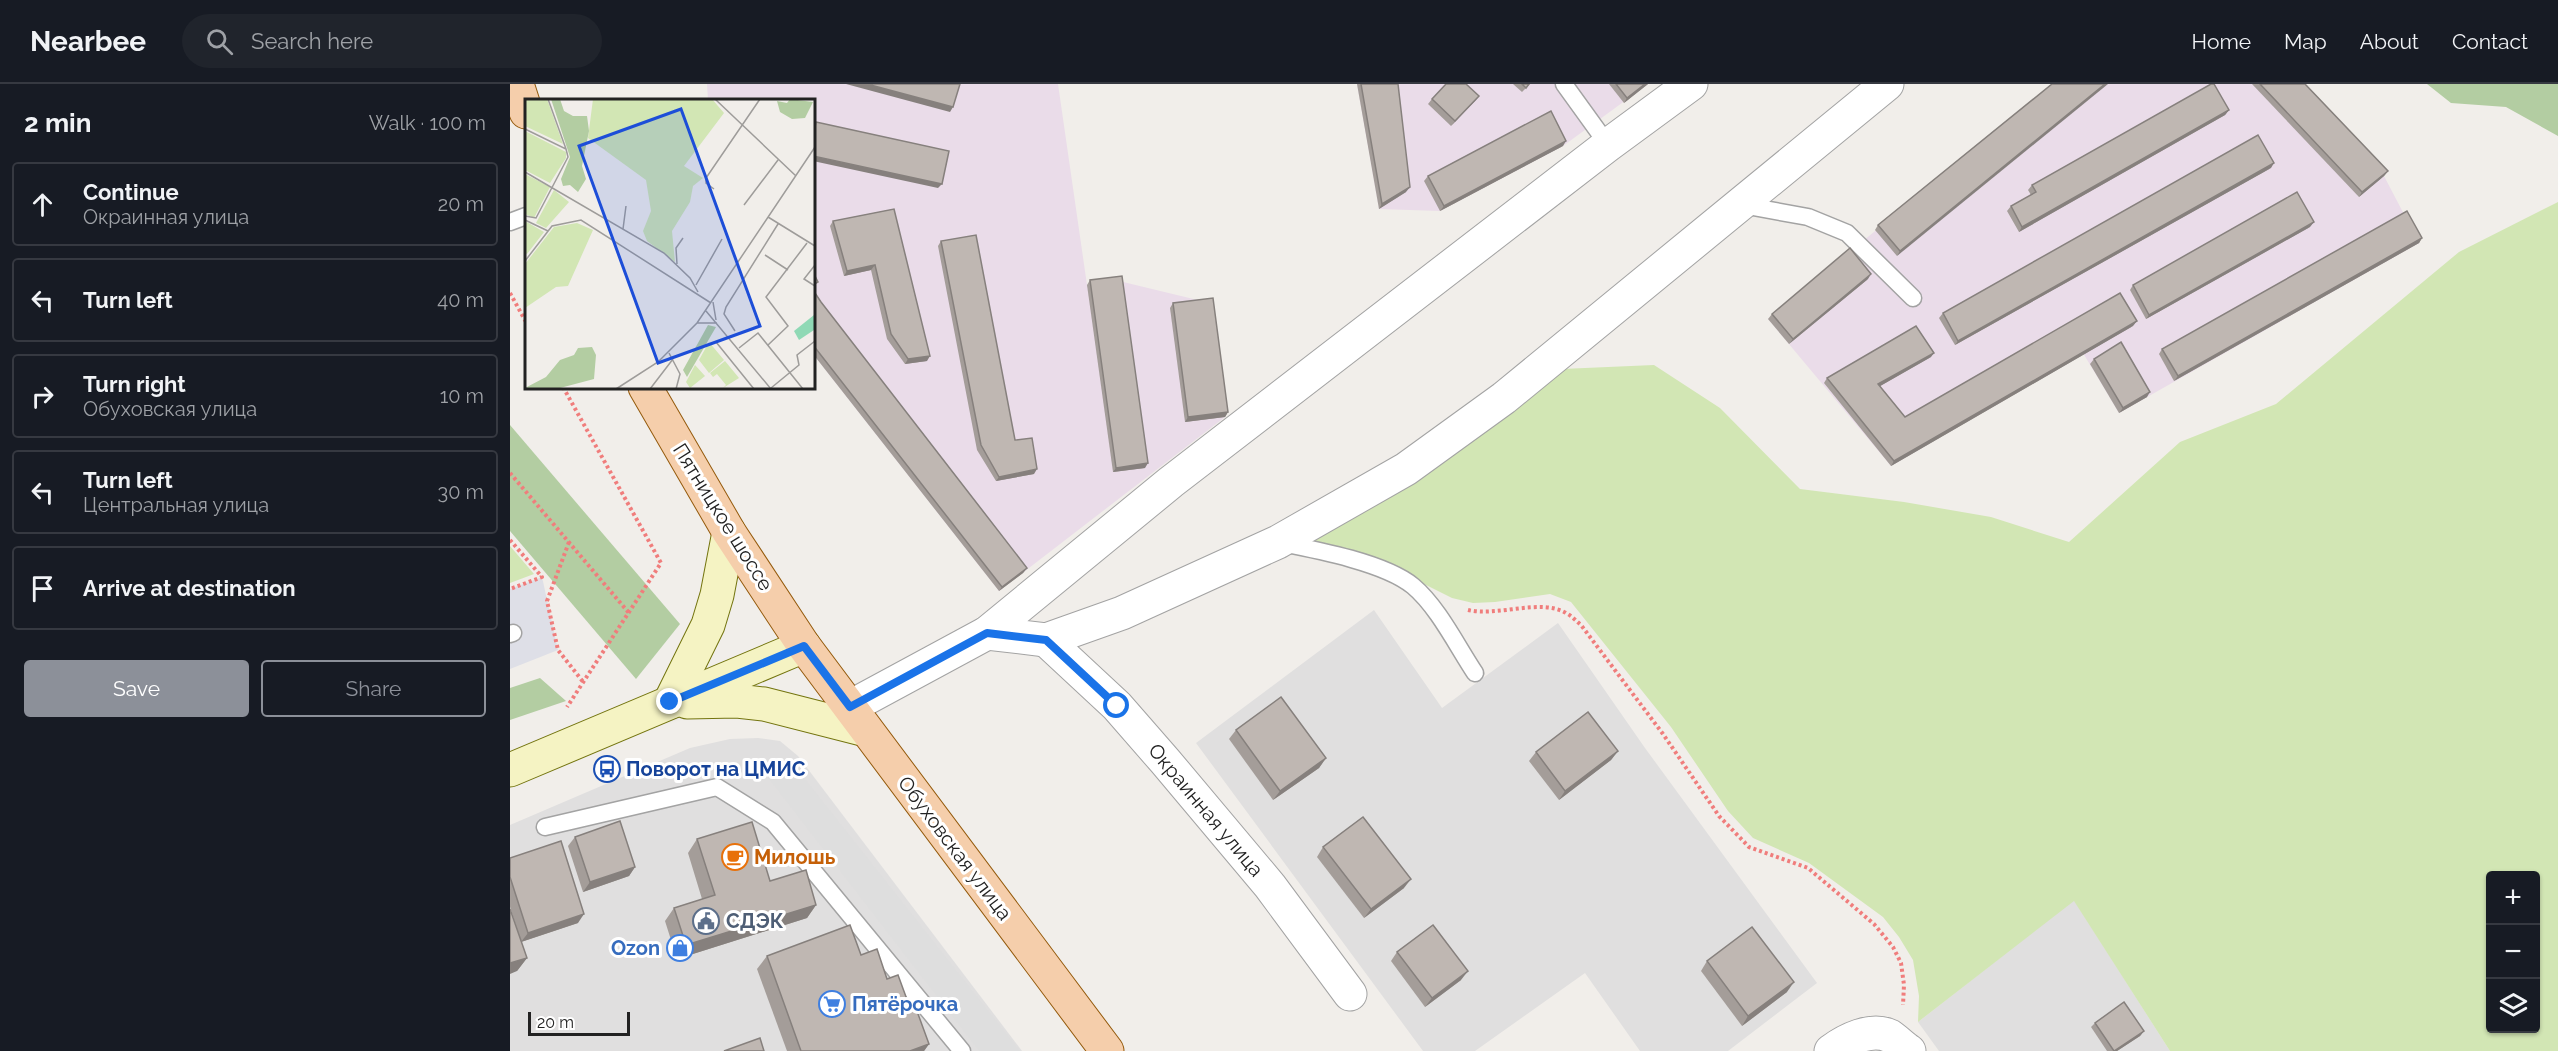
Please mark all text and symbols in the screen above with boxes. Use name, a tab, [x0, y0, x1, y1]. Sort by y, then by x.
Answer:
search box	[182, 14, 602, 68]
text: Nearbee	[30, 25, 146, 58]
icon: search	[203, 25, 236, 58]
text: Search here	[251, 28, 373, 54]
text: Home	[2192, 29, 2251, 54]
text: Map	[2284, 29, 2327, 54]
text: About	[2360, 29, 2419, 54]
text: Contact	[2452, 29, 2528, 54]
inset map	[525, 99, 814, 388]
text: 2 min	[24, 108, 91, 138]
text: Walk · 100 m	[369, 111, 486, 135]
text: Continue	[83, 179, 179, 205]
icon: ahead	[26, 188, 59, 221]
text: 20 m	[438, 192, 484, 216]
text: Окраинная улица	[83, 205, 249, 229]
icon: left	[26, 284, 59, 317]
text: Turn left	[83, 287, 173, 313]
text: 40 m	[437, 288, 484, 312]
text: Turn right	[83, 371, 186, 397]
icon: right	[26, 380, 59, 413]
text: 10 m	[440, 384, 484, 408]
text: Обуховская улица	[83, 397, 257, 421]
street label: Пятницкое шоссе	[668, 439, 778, 595]
text: Turn left	[83, 467, 173, 493]
icon: left	[26, 476, 59, 509]
text: 30 m	[438, 480, 484, 504]
text: Центральная улица	[83, 493, 269, 517]
icon: arrive	[26, 572, 59, 605]
text: Arrive at destination	[83, 575, 296, 601]
button: Save	[24, 660, 249, 717]
button: Share	[261, 660, 486, 717]
route end	[656, 688, 682, 714]
route start	[1103, 692, 1129, 718]
street label: Окраинная улица	[1143, 739, 1269, 881]
bus stop icon: Поворот на ЦМИС	[592, 754, 622, 784]
place label: Поворот на ЦМИС	[626, 757, 806, 781]
street label: Обуховская улица	[893, 771, 1017, 925]
cafe icon: Милошь	[720, 842, 750, 872]
place label: Милошь	[754, 845, 836, 869]
map controls	[2486, 871, 2540, 1033]
button: +	[2486, 871, 2540, 925]
public building icon: СДЭК	[691, 906, 721, 936]
place label: СДЭК	[726, 909, 784, 933]
button: −	[2486, 925, 2540, 979]
shop icon: Ozon	[665, 933, 695, 963]
place label: Ozon	[611, 936, 660, 960]
button: layers	[2486, 979, 2540, 1033]
supermarket icon: Пятёрочка	[817, 989, 847, 1019]
place label: Пятёрочка	[852, 992, 958, 1016]
scale bar	[528, 1009, 630, 1036]
text: 20 m	[537, 1013, 574, 1032]

